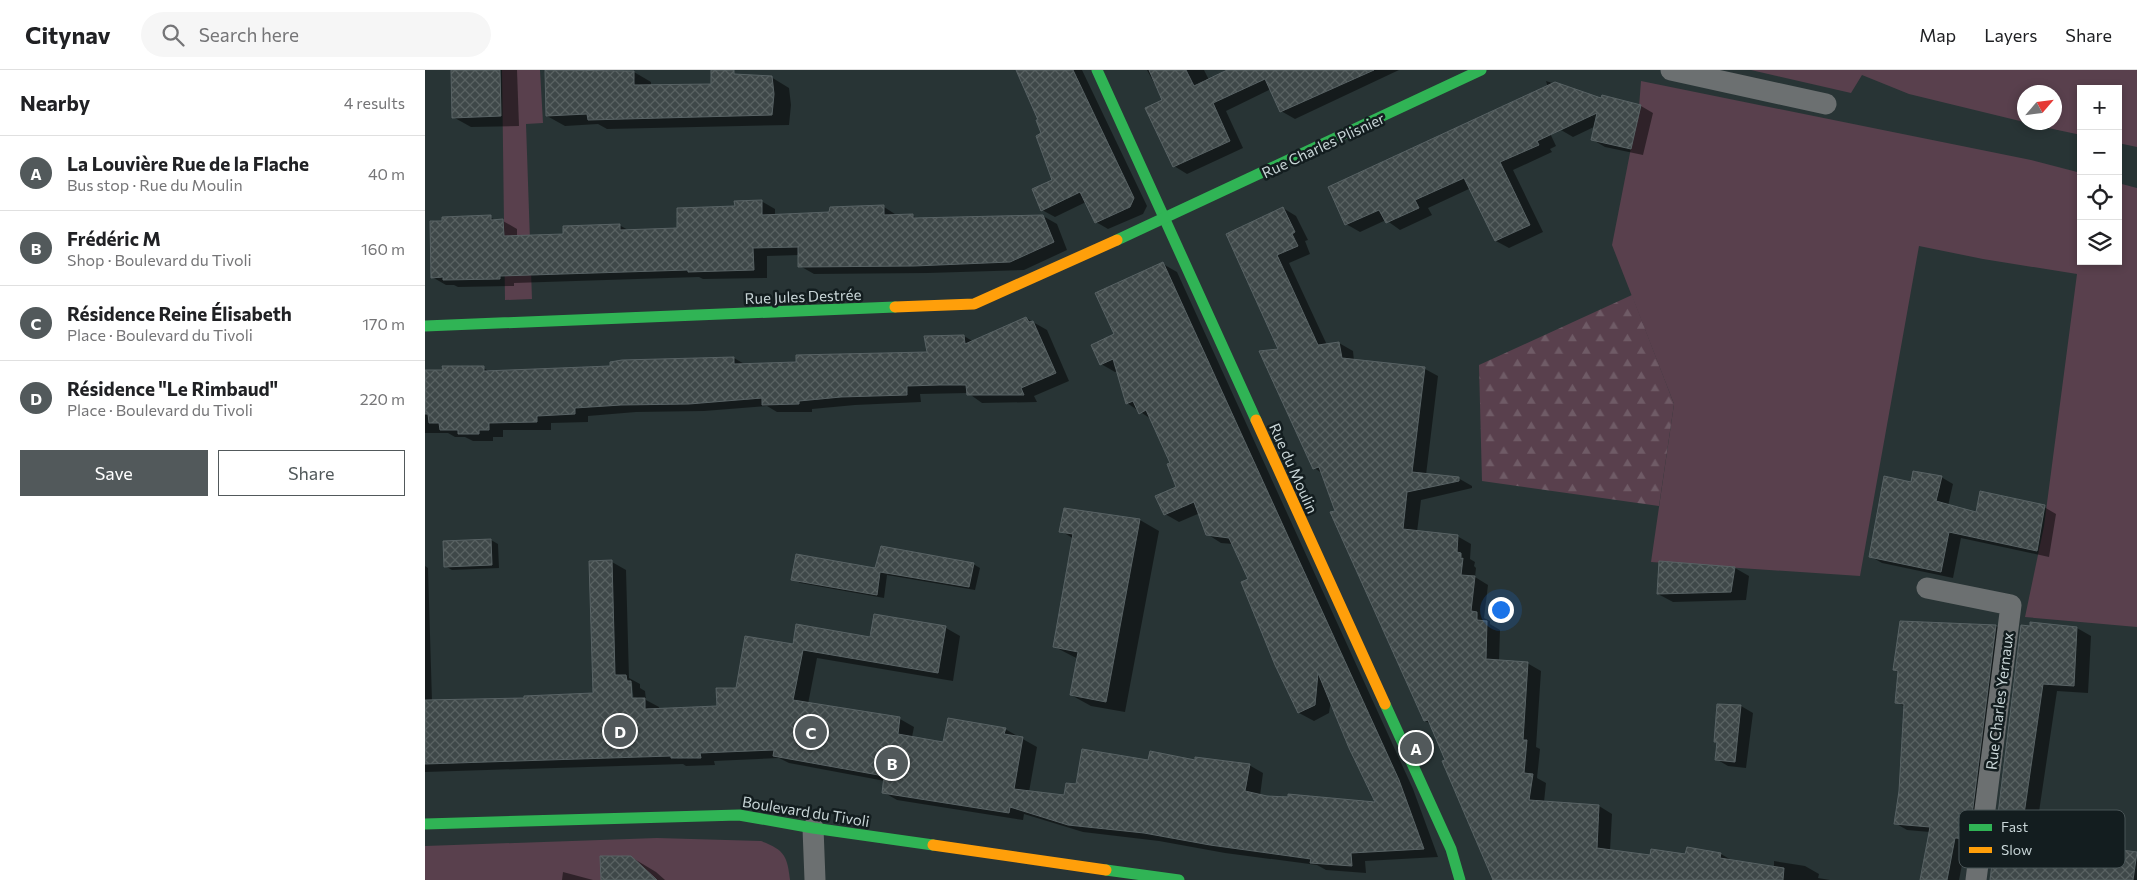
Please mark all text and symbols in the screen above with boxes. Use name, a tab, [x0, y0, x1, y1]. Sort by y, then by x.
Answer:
search box	[141, 12, 491, 57]
text: Citynav	[25, 20, 111, 49]
icon: search	[159, 21, 187, 49]
text: Search here	[199, 23, 299, 46]
text: Map	[1919, 24, 1956, 46]
text: Layers	[1984, 24, 2037, 46]
text: Share	[2065, 24, 2112, 46]
north arrow	[2017, 85, 2062, 130]
map controls	[2077, 85, 2122, 265]
button: +	[2077, 85, 2122, 130]
text: Nearby	[20, 90, 90, 115]
text: 4 results	[344, 93, 405, 112]
street label: Rue Charles Plisnier	[1259, 109, 1387, 181]
button: −	[2077, 130, 2122, 175]
text: La Louvière Rue de la Flache	[67, 152, 309, 175]
text: A	[30, 164, 42, 183]
text: 40 m	[368, 164, 405, 183]
text: Bus stop · Rue du Moulin	[67, 175, 243, 194]
button: locate	[2077, 175, 2122, 220]
button: layers	[2077, 220, 2122, 265]
text: Frédéric M	[67, 227, 161, 250]
text: B	[31, 239, 41, 258]
text: 160 m	[361, 239, 405, 258]
text: Shop · Boulevard du Tivoli	[67, 250, 252, 269]
street label: Rue Jules Destrée	[744, 285, 862, 307]
text: Résidence Reine Élisabeth	[67, 302, 292, 325]
text: C	[31, 314, 41, 333]
text: 170 m	[362, 314, 405, 333]
text: Place · Boulevard du Tivoli	[67, 325, 253, 344]
text: Résidence "Le Rimbaud"	[67, 377, 278, 400]
text: D	[30, 389, 42, 408]
text: 220 m	[360, 389, 405, 408]
text: Place · Boulevard du Tivoli	[67, 400, 253, 419]
street label: Rue du Moulin	[1266, 420, 1322, 516]
button: Save	[20, 450, 208, 496]
button: Share	[218, 450, 405, 496]
your location	[1488, 597, 1514, 623]
street label: Rue Charles Yernaux	[1982, 631, 2016, 771]
pin: D	[604, 712, 636, 750]
pin: C	[795, 713, 827, 751]
pin: A	[1400, 729, 1432, 767]
pin: B	[876, 744, 908, 782]
street label: Boulevard du Tivoli	[741, 792, 871, 830]
legend	[1959, 810, 2125, 868]
text: Fast	[2001, 818, 2028, 835]
text: Slow	[2001, 841, 2032, 858]

